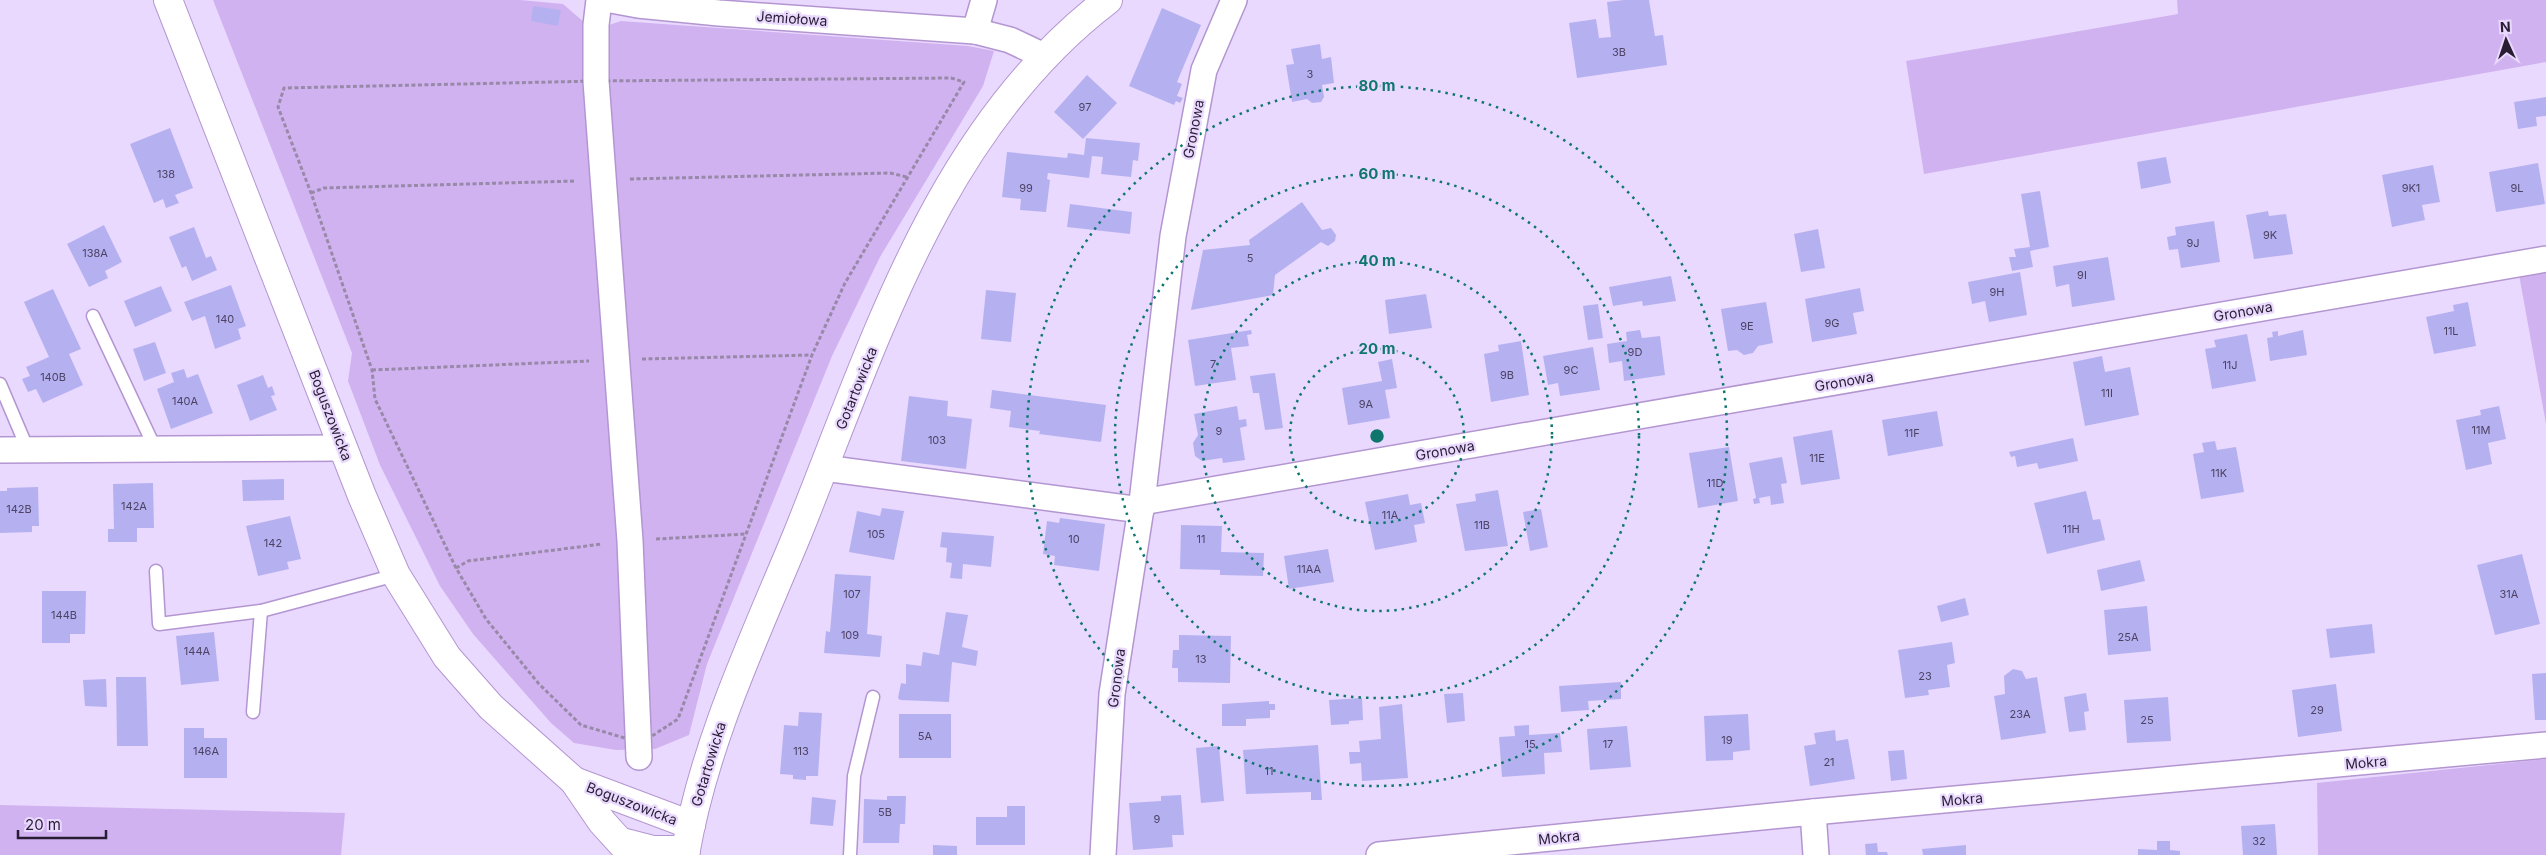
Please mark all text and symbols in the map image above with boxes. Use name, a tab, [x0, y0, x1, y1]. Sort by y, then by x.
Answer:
street label: Jemiołowa	[756, 7, 828, 29]
north arrow	[2481, 15, 2531, 65]
text: N	[2500, 18, 2511, 35]
house number: 3B	[1612, 45, 1626, 59]
house number: 3	[1307, 67, 1314, 81]
text: 80 m	[1358, 76, 1396, 95]
street label: Gronowa	[1179, 98, 1207, 160]
house number: 97	[1079, 100, 1091, 114]
text: 60 m	[1358, 164, 1396, 183]
house number: 138	[157, 167, 175, 181]
house number: 99	[1019, 181, 1033, 195]
house number: 9K1	[2402, 181, 2420, 195]
house number: 9L	[2510, 181, 2524, 195]
house number: 9K	[2263, 228, 2278, 242]
house number: 9J	[2186, 236, 2200, 250]
house number: 138A	[82, 246, 108, 260]
house number: 5	[1247, 251, 1254, 265]
text: 40 m	[1358, 251, 1396, 270]
house number: 9I	[2077, 268, 2087, 282]
house number: 9H	[1990, 285, 2005, 299]
street label: Gronowa	[2212, 297, 2274, 325]
house number: 140	[216, 312, 234, 326]
house number: 9G	[1824, 316, 1840, 330]
house number: 9E	[1740, 319, 1754, 333]
house number: 11L	[2443, 324, 2459, 338]
text: 20 m	[1359, 339, 1395, 358]
street label: Gotartowicka	[832, 344, 880, 432]
house number: 9D	[1628, 345, 1642, 359]
house number: 7	[1210, 357, 1216, 371]
house number: 11J	[2222, 358, 2238, 372]
house number: 9C	[1564, 363, 1578, 377]
street label: Boguszowicka	[306, 367, 356, 463]
street label: Gronowa	[1813, 367, 1875, 395]
house number: 9B	[1500, 368, 1514, 382]
house number: 140B	[40, 370, 66, 384]
house number: 11I	[2101, 386, 2113, 400]
house number: 140A	[172, 394, 198, 408]
house number: 9A	[1359, 397, 1374, 411]
house number: 11M	[2472, 423, 2490, 437]
house number: 9	[1216, 424, 1223, 438]
house number: 11F	[1904, 426, 1920, 440]
centre of rings	[1368, 427, 1386, 445]
house number: 103	[928, 433, 946, 447]
street label: Gronowa	[1414, 436, 1476, 464]
house number: 11E	[1809, 451, 1825, 465]
house number: 11K	[2211, 466, 2228, 480]
house number: 11D	[1707, 476, 1724, 490]
house number: 142A	[121, 499, 147, 513]
house number: 142B	[6, 502, 32, 516]
house number: 11A	[1382, 508, 1399, 522]
house number: 11B	[1474, 518, 1490, 532]
house number: 11H	[2062, 522, 2080, 536]
house number: 105	[867, 527, 885, 541]
house number: 10	[1068, 532, 1080, 546]
house number: 11	[1197, 532, 1205, 546]
house number: 142	[264, 536, 282, 550]
house number: 11AA	[1297, 562, 1322, 576]
house number: 107	[843, 587, 861, 601]
house number: 31A	[2500, 587, 2519, 601]
house number: 144B	[51, 608, 77, 622]
house number: 109	[841, 628, 859, 642]
house number: 25A	[2118, 630, 2139, 644]
house number: 144A	[184, 644, 211, 658]
street label: Gronowa	[1104, 647, 1128, 709]
house number: 13	[1195, 652, 1207, 666]
house number: 23	[1918, 669, 1932, 683]
house number: 29	[2310, 703, 2324, 717]
house number: 23A	[2009, 707, 2031, 721]
house number: 25	[2140, 713, 2154, 727]
street label: Gotartowicka	[687, 720, 729, 808]
house number: 5A	[918, 729, 933, 743]
house number: 19	[1721, 733, 1733, 747]
house number: 15	[1524, 737, 1536, 751]
house number: 17	[1603, 737, 1613, 751]
house number: 146A	[193, 744, 219, 758]
house number: 113	[793, 744, 809, 758]
street label: Mokra	[2344, 752, 2388, 772]
house number: 21	[1823, 755, 1835, 769]
house number: 11	[1265, 764, 1273, 778]
street label: Boguszowicka	[584, 778, 680, 828]
street label: Mokra	[1940, 789, 1984, 809]
house number: 5B	[878, 805, 892, 819]
scale bar	[18, 808, 105, 840]
house number: 9	[1154, 812, 1161, 826]
text: 20 m	[25, 815, 61, 834]
street label: Mokra	[1537, 826, 1581, 848]
house number: 32	[2252, 834, 2266, 848]

